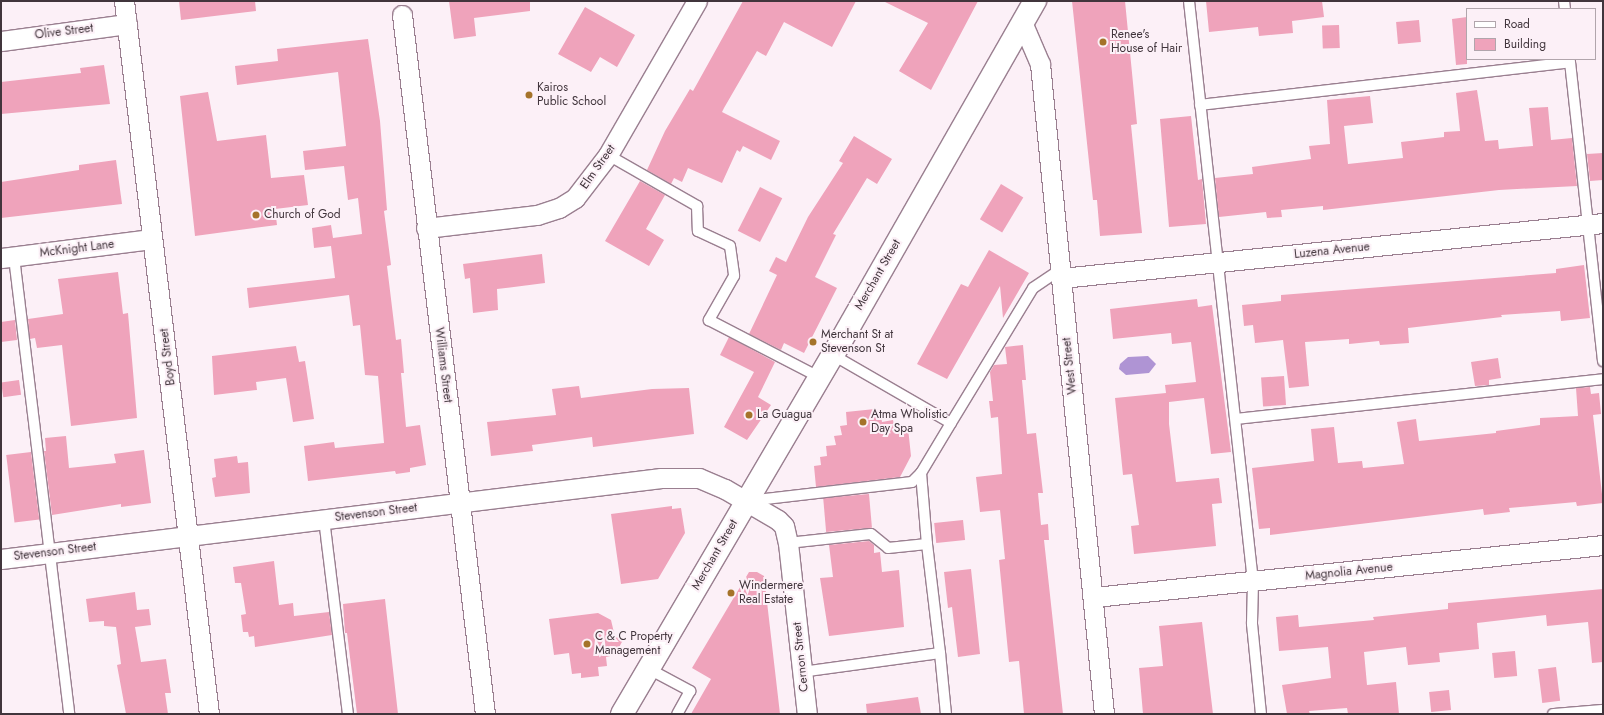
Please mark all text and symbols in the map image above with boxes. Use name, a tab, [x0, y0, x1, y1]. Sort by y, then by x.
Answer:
legend	[1466, 8, 1596, 60]
text: Road	[1504, 15, 1530, 33]
street label: Olive Street	[34, 21, 94, 43]
place label: Renee's House of Hair	[1111, 28, 1182, 56]
text: Building	[1504, 35, 1546, 53]
marker: Renee's House of Hair	[1098, 37, 1108, 47]
place label: Kairos Public School	[537, 81, 606, 109]
marker: Kairos Public School	[524, 90, 534, 100]
street label: Elm Street	[577, 142, 619, 192]
place label: Church of God	[264, 208, 341, 222]
marker: Church of God	[251, 210, 261, 220]
street label: McKnight Lane	[39, 237, 115, 261]
street label: Merchant Street	[852, 237, 904, 313]
street label: Luzena Avenue	[1293, 240, 1371, 262]
street label: Williams Street	[431, 326, 455, 404]
street label: Boyd Street	[157, 328, 179, 386]
place label: Merchant St at Stevenson St	[821, 328, 893, 356]
marker: Merchant St at Stevenson St	[808, 337, 818, 347]
street label: West Street	[1060, 337, 1080, 395]
place label: La Guagua	[757, 408, 812, 422]
place label: Atma Wholistic Day Spa	[871, 408, 948, 436]
marker: La Guagua	[744, 410, 754, 420]
marker: Atma Wholistic Day Spa	[858, 417, 868, 427]
street label: Stevenson Street	[334, 501, 418, 525]
street label: Merchant Street	[689, 517, 741, 593]
street label: Stevenson Street	[13, 540, 97, 564]
street label: Magnolia Avenue	[1305, 560, 1393, 584]
place label: Windermere Real Estate	[739, 579, 803, 607]
marker: Windermere Real Estate	[726, 588, 736, 598]
street label: Cernon Street	[790, 621, 812, 693]
place label: C & C Property Management	[595, 630, 672, 658]
marker: C & C Property Management	[582, 639, 592, 649]

